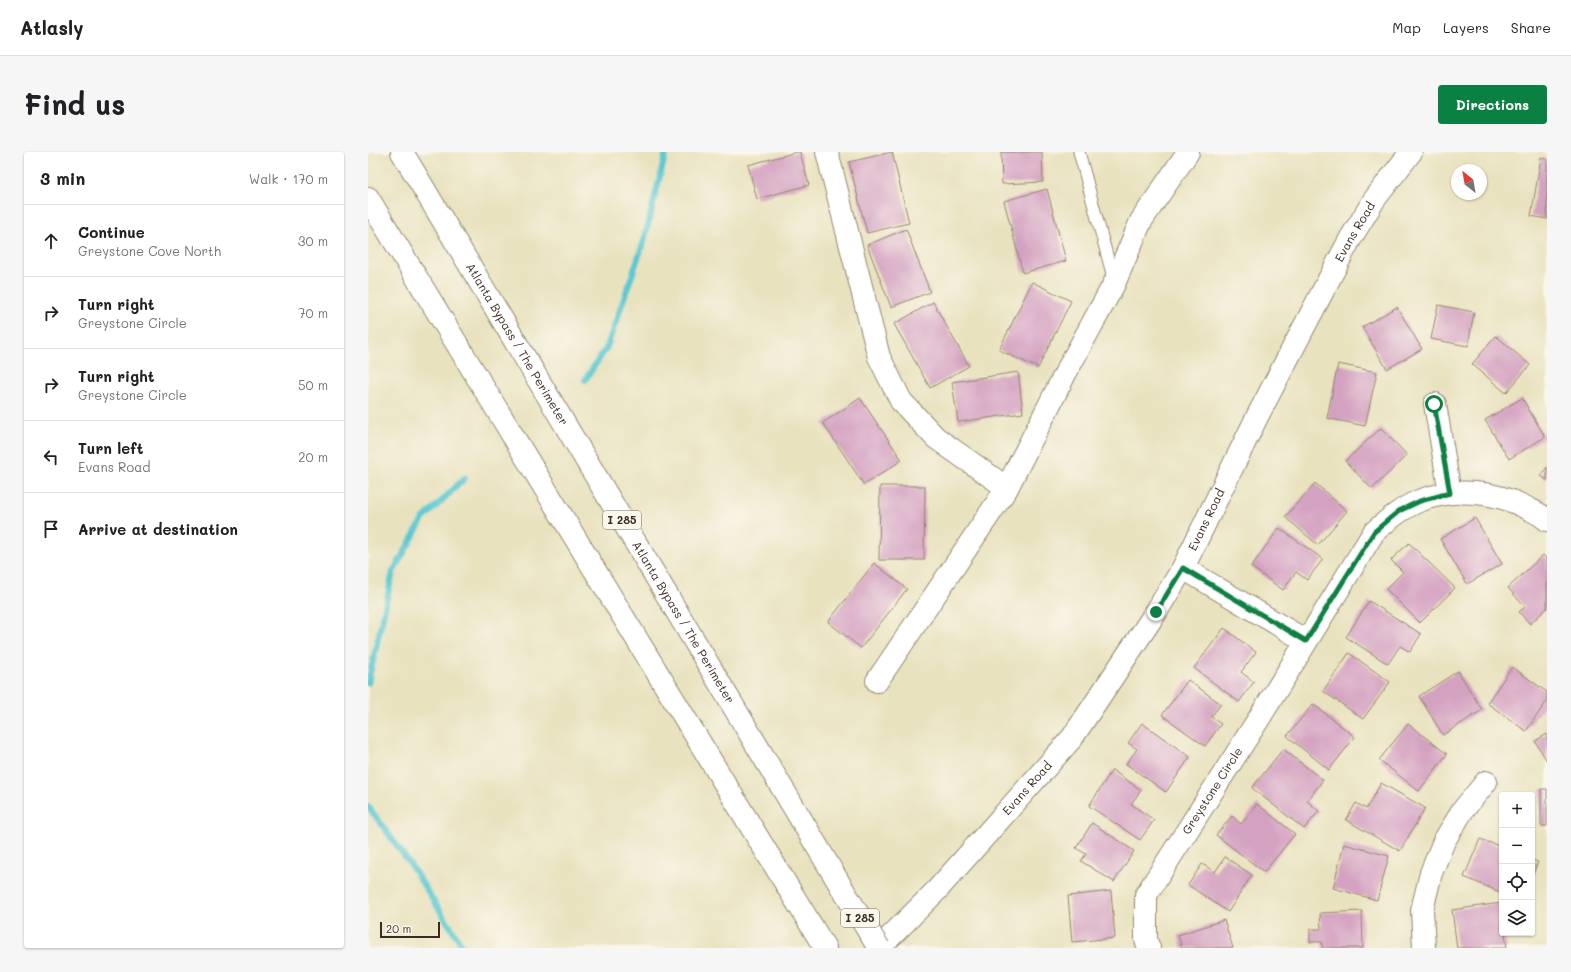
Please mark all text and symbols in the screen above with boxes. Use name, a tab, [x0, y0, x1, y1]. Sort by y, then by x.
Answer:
text: Atlasly	[20, 15, 83, 40]
text: Map	[1392, 18, 1421, 37]
text: Layers	[1443, 18, 1489, 37]
text: Share	[1511, 18, 1551, 37]
button: Directions	[1438, 85, 1547, 124]
text: Find us	[24, 86, 125, 122]
north arrow	[1451, 164, 1487, 200]
text: 3 min	[40, 167, 85, 189]
text: Walk · 170 m	[249, 170, 328, 187]
street label: Evans Road	[1331, 198, 1378, 264]
text: Continue	[78, 222, 145, 242]
icon: ahead	[40, 230, 62, 252]
text: 30 m	[298, 232, 328, 249]
text: Greystone Cove North	[78, 242, 221, 259]
street label: Atlanta Bypass / The Perimeter	[463, 260, 573, 428]
text: Turn right	[78, 294, 155, 314]
icon: right	[40, 302, 62, 324]
text: 70 m	[298, 304, 328, 321]
text: Greystone Circle	[78, 314, 187, 331]
text: Turn right	[78, 366, 155, 386]
icon: right	[40, 374, 62, 396]
text: 50 m	[298, 376, 328, 393]
text: Greystone Circle	[78, 386, 187, 403]
route start	[1425, 395, 1443, 413]
text: Turn left	[78, 438, 143, 458]
icon: left	[40, 446, 62, 468]
text: 20 m	[298, 448, 328, 465]
text: Evans Road	[78, 458, 151, 475]
street label: Evans Road	[1184, 485, 1228, 553]
road number: I 285	[603, 511, 641, 529]
icon: arrive	[40, 518, 62, 540]
text: Arrive at destination	[78, 519, 238, 539]
street label: Atlanta Bypass / The Perimeter	[629, 538, 739, 706]
route end	[1147, 603, 1165, 621]
street label: Greystone Circle	[1178, 744, 1246, 837]
street label: Evans Road	[998, 757, 1055, 818]
map controls	[1499, 792, 1535, 936]
button: +	[1499, 792, 1535, 828]
button: −	[1499, 828, 1535, 864]
button: locate	[1499, 864, 1535, 900]
button: layers	[1499, 900, 1535, 936]
road number: I 285	[841, 909, 879, 927]
scale bar	[380, 920, 440, 939]
text: 20 m	[386, 921, 411, 936]

